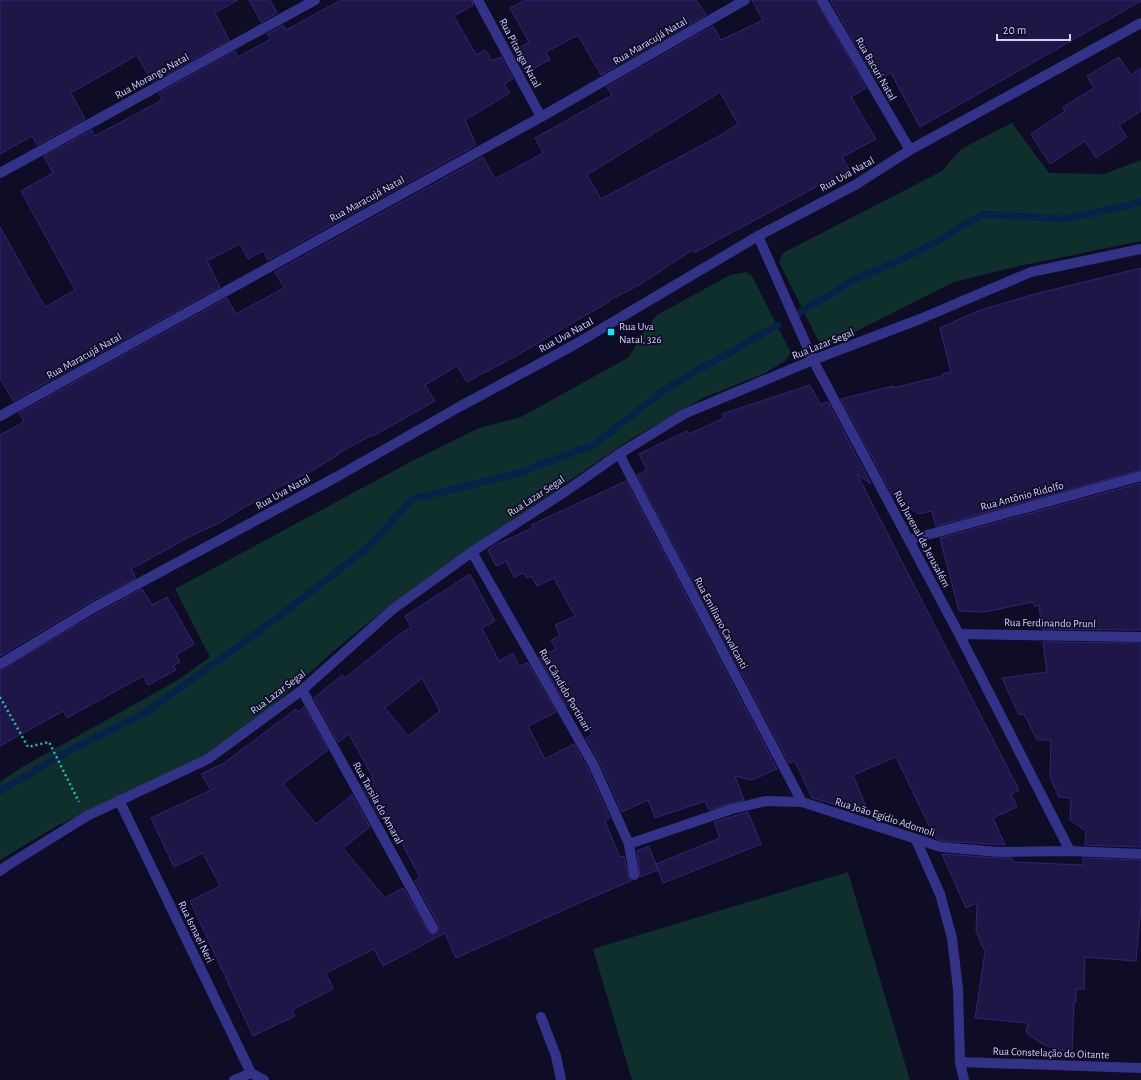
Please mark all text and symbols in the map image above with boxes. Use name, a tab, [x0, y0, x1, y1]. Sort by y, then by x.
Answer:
street label: Rua Maracujá Natal	[611, 15, 689, 67]
scale bar	[997, 16, 1070, 42]
street label: Rua Pitanga Natal	[497, 17, 543, 89]
text: 20 m	[1003, 24, 1026, 36]
street label: Rua Bacuri Natal	[854, 36, 898, 102]
street label: Rua Morango Natal	[113, 51, 191, 101]
street label: Rua Uva Natal	[818, 155, 876, 193]
street label: Rua Maracujá Natal	[328, 174, 406, 224]
street label: Rua Uva Natal	[537, 316, 595, 354]
place label: Rua Uva Natal, 326	[619, 321, 662, 345]
marker: Rua Uva Natal, 326	[606, 327, 616, 337]
street label: Rua Lazar Segal	[790, 327, 856, 361]
street label: Rua Maracujá Natal	[45, 331, 123, 381]
street label: Rua Uva Natal	[254, 473, 312, 511]
street label: Rua Lazar Segal	[505, 473, 567, 519]
street label: Rua Antônio Ridolfo	[979, 480, 1065, 512]
street label: Rua Juvenal de Jerusalém	[892, 489, 952, 589]
street label: Rua Emiliano Cavalcanti	[692, 575, 750, 671]
street label: Rua Ferdinando Prunl	[1004, 617, 1096, 629]
street label: Rua Cândido Portinari	[537, 647, 593, 733]
street label: Rua Lazar Segal	[248, 668, 308, 716]
street label: Rua Tarsila do Amaral	[351, 760, 405, 846]
street label: Rua João Egídio Adomoli	[834, 796, 936, 838]
street label: Rua Ismael Neri	[176, 899, 216, 965]
street label: Rua Constelação do Oitante	[992, 1045, 1110, 1061]

